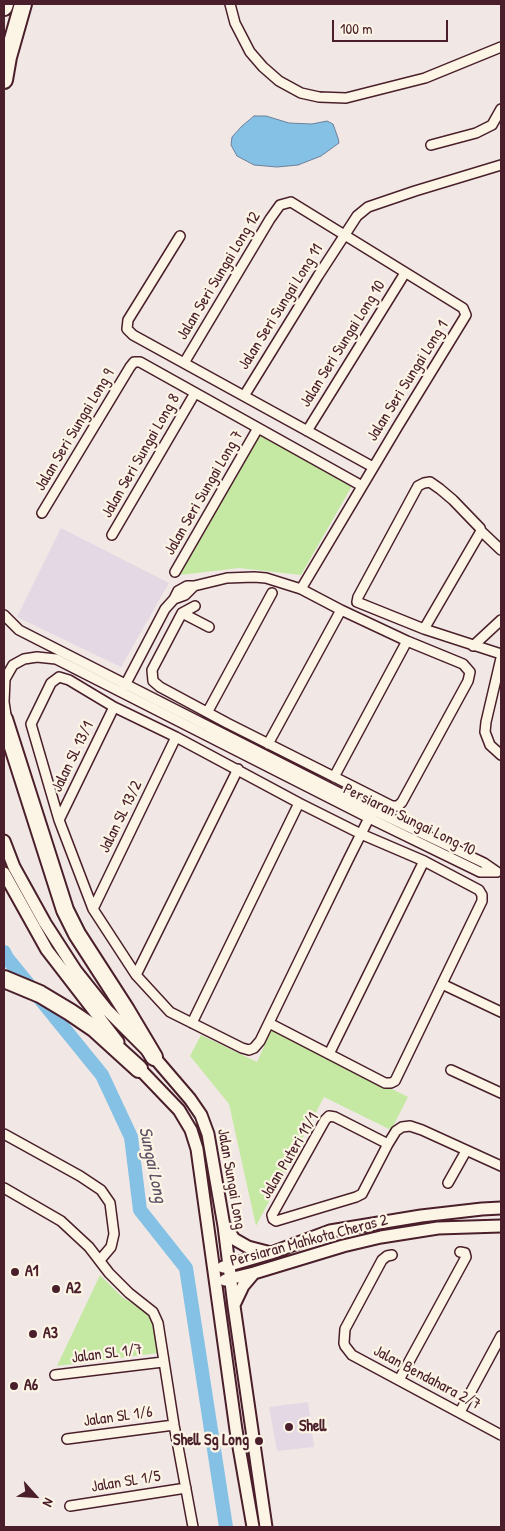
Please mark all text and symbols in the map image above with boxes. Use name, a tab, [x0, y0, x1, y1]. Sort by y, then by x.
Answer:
scale bar	[335, 10, 451, 42]
text: 100 m	[340, 18, 373, 39]
street label: Jalan Seri Sungai Long 12	[173, 208, 265, 344]
street label: Jalan Seri Sungai Long 11	[235, 241, 327, 373]
street label: Jalan Seri Sungai Long 10	[296, 277, 390, 411]
street label: Jalan Seri Sungai Long 1	[363, 317, 453, 445]
street label: Jalan Seri Sungai Long 9	[31, 366, 119, 494]
street label: Jalan Seri Sungai Long 8	[98, 391, 184, 521]
street label: Jalan Seri Sungai Long 7	[160, 427, 248, 559]
street label: Jalan SL 13/1	[48, 719, 98, 795]
street label: Jalan SL 13/2	[95, 778, 147, 856]
street label: Persiaran Sungai Long 10	[340, 780, 478, 860]
street label: Jalan Puteri 11/1	[257, 1109, 323, 1203]
water label: Sungai Long	[133, 1125, 171, 1205]
street label: Jalan Sungai Long	[213, 1127, 249, 1231]
street label: Persiaran Mahkota Cheras 2	[228, 1211, 390, 1271]
place label: A1	[25, 1262, 39, 1282]
marker: A1	[9, 1266, 21, 1278]
place label: A2	[66, 1279, 81, 1299]
marker: A2	[50, 1283, 62, 1295]
place label: A3	[43, 1324, 58, 1344]
marker: A3	[27, 1328, 39, 1340]
street label: Jalan SL 1/7	[71, 1340, 143, 1368]
street label: Jalan Bendahara 2/7	[370, 1342, 484, 1414]
place label: A6	[24, 1376, 38, 1396]
marker: A6	[8, 1380, 20, 1392]
street label: Jalan SL 1/6	[82, 1403, 154, 1431]
place label: Shell	[299, 1417, 326, 1437]
marker: Shell	[283, 1421, 295, 1433]
place label: Shell Sg Long	[173, 1431, 249, 1451]
marker: Shell Sg Long	[253, 1435, 265, 1447]
street label: Jalan SL 1/5	[90, 1467, 162, 1497]
north arrow	[10, 1471, 60, 1521]
text: N	[39, 1495, 59, 1510]

